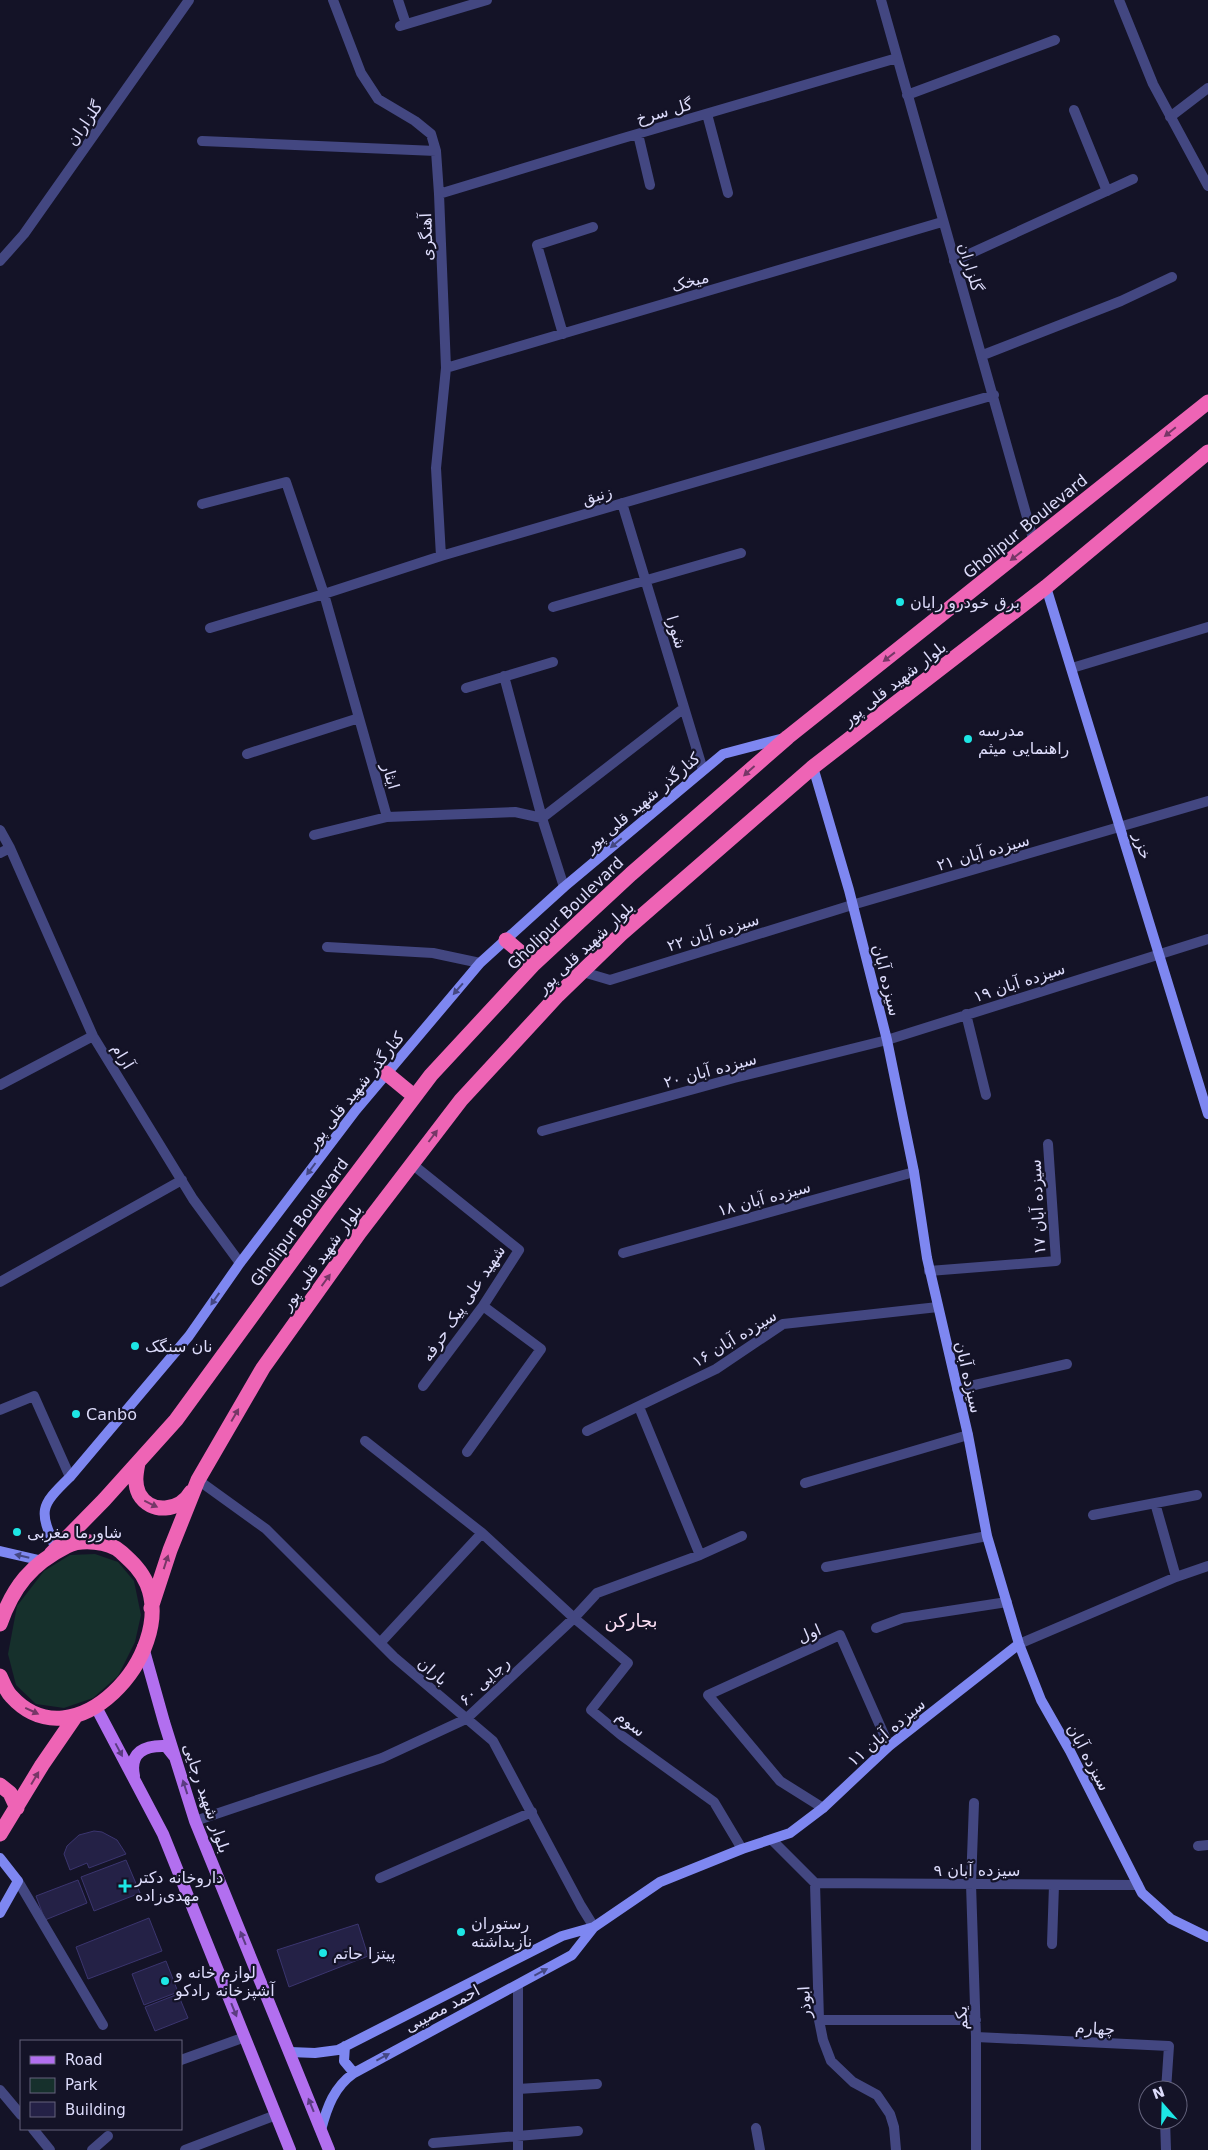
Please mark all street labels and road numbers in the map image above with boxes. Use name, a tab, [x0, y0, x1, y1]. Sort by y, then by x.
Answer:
street label: گل سرخ	[634, 94, 695, 129]
street label: گلزاران	[62, 97, 108, 150]
street label: آهنگری	[416, 211, 438, 261]
street label: گلزاران	[953, 240, 987, 295]
street label: میخک	[669, 267, 711, 296]
street label: Gholipur Boulevard	[959, 471, 1091, 582]
street label: زنبق	[580, 482, 615, 510]
street label: شورا	[662, 613, 691, 651]
street label: بلوار شهید قلی پور	[838, 637, 950, 731]
street label: کنارگذر شهید قلی پور	[580, 748, 705, 858]
street label: ایثار	[377, 760, 403, 792]
street label: سیزده آبان ۲۱	[935, 830, 1032, 876]
street label: خزر	[1128, 830, 1155, 862]
street label: Gholipur Boulevard	[503, 853, 627, 974]
street label: بلوار شهید قلی پور	[532, 897, 639, 999]
street label: سیزده آبان ۲۲	[665, 909, 762, 956]
street label: سیزده آبان	[867, 942, 905, 1018]
street label: سیزده آبان ۱۹	[971, 959, 1068, 1007]
street label: کنارگذر شهید قلی پور	[302, 1028, 409, 1154]
street label: آرام	[107, 1040, 138, 1074]
street label: سیزده آبان ۲۰	[662, 1049, 759, 1093]
street label: Gholipur Boulevard	[246, 1154, 352, 1290]
street label: سیزده آبان ۱۷	[1026, 1159, 1050, 1255]
street label: سیزده آبان ۱۸	[716, 1177, 813, 1221]
street label: بلوار شهید قلی پور	[276, 1201, 367, 1315]
street label: شهید علی پیک حرفه	[418, 1242, 510, 1366]
street label: سیزده آبان ۱۶	[688, 1306, 781, 1372]
street label: سیزده آبان	[950, 1339, 986, 1415]
street label: اول	[794, 1620, 824, 1648]
street label: باران	[413, 1653, 451, 1690]
street label: رجایی ۶۰	[455, 1653, 514, 1710]
street label: سیزده آبان ۱۱	[844, 1694, 930, 1771]
street label: سوم	[612, 1706, 649, 1741]
street label: سیزده آبان	[1062, 1720, 1114, 1794]
street label: بلوار شهید رجایی	[178, 1741, 234, 1856]
street label: سیزده آبان ۹	[934, 1861, 1020, 1881]
street label: احمد مصیبی	[401, 1981, 483, 2036]
street label: ابوذر	[794, 1985, 816, 2019]
street label: یکم	[952, 2006, 971, 2030]
street label: چهارم	[1075, 2018, 1115, 2040]

